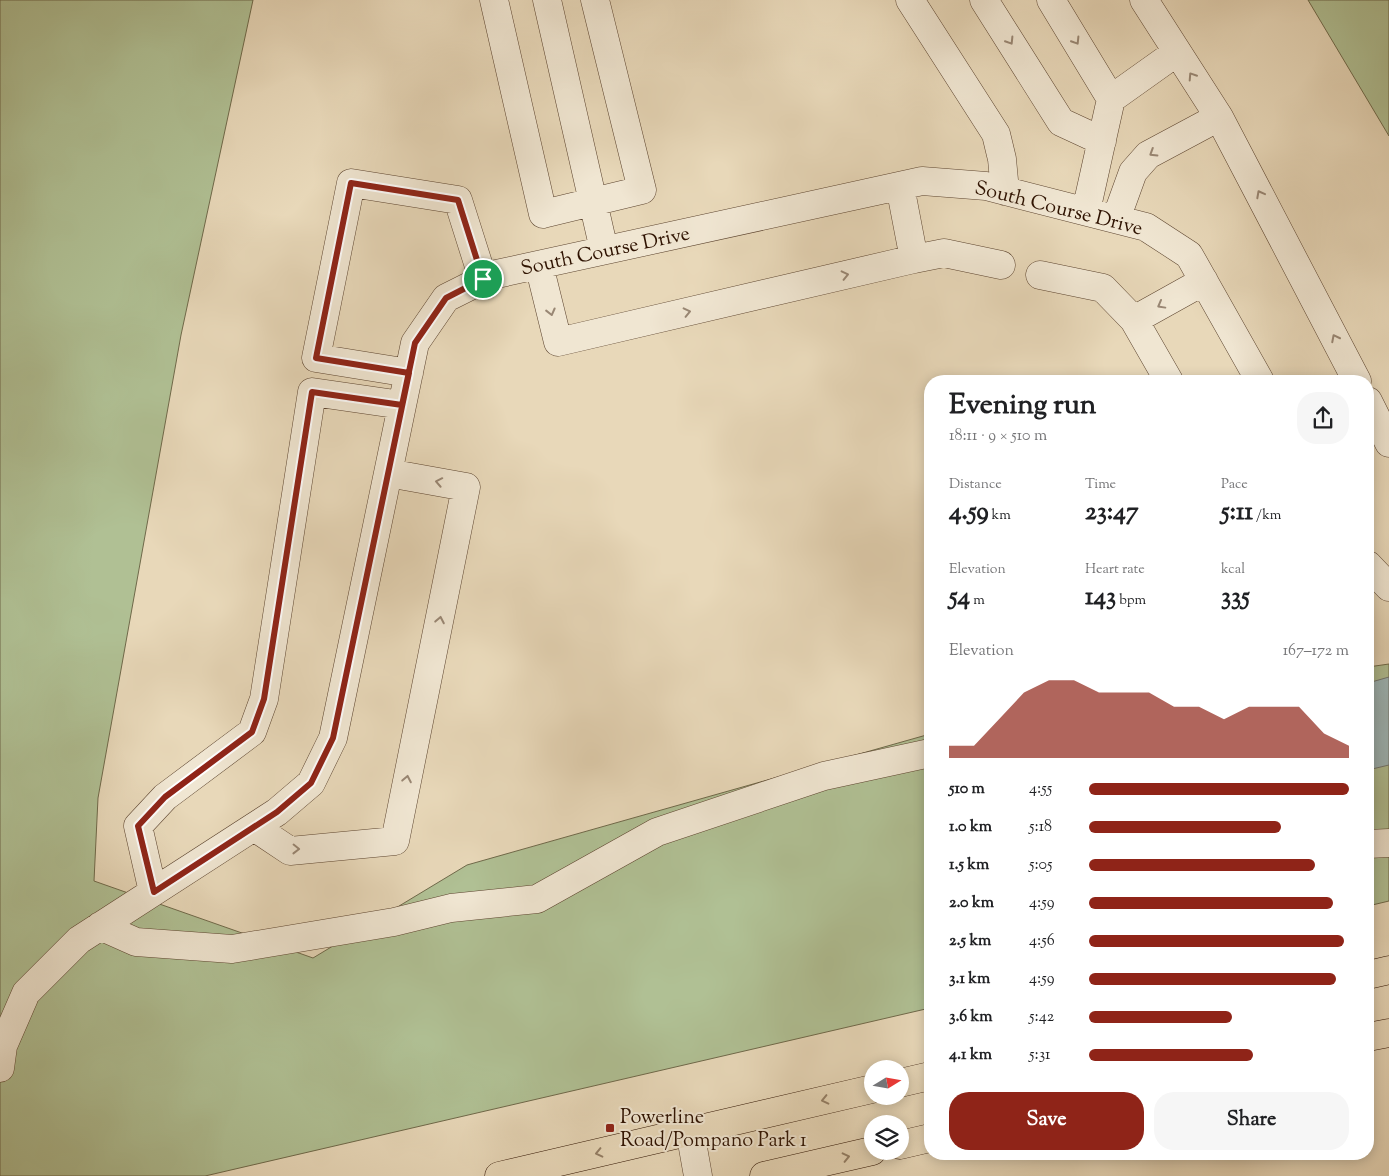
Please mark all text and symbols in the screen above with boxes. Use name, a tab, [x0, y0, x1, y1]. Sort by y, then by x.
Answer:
one-way arrow	[1004, 36, 1014, 45]
one-way arrow	[1070, 36, 1080, 45]
one-way arrow	[1189, 72, 1199, 81]
one-way arrow	[1149, 147, 1158, 157]
street label: South Course Drive	[971, 175, 1146, 244]
one-way arrow	[1256, 190, 1266, 199]
street label: South Course Drive	[518, 220, 693, 285]
pin	[462, 258, 504, 300]
icon: arrive	[469, 265, 497, 293]
one-way arrow	[840, 270, 849, 281]
one-way arrow	[1158, 299, 1167, 309]
one-way arrow	[545, 307, 556, 316]
one-way arrow	[682, 307, 691, 318]
one-way arrow	[1331, 334, 1341, 343]
text: Evening run	[949, 386, 1096, 426]
button: share	[1297, 392, 1349, 444]
text: 18:11 · 9 × 510 m	[949, 425, 1047, 448]
text: Distance	[949, 475, 1002, 495]
text: Time	[1085, 475, 1116, 495]
text: Pace	[1221, 475, 1248, 495]
one-way arrow	[435, 478, 444, 488]
text: 4.59	[949, 495, 989, 531]
text: 23:47	[1085, 495, 1138, 531]
text: 5:11	[1221, 495, 1253, 531]
text: km	[989, 506, 1011, 526]
text: /km	[1253, 506, 1281, 526]
text: Elevation	[949, 560, 1006, 580]
text: Heart rate	[1085, 560, 1145, 580]
text: kcal	[1221, 560, 1245, 580]
text: 54	[949, 580, 970, 616]
text: 143	[1085, 580, 1116, 616]
text: 335	[1221, 580, 1250, 616]
text: m	[970, 591, 985, 611]
text: bpm	[1116, 591, 1146, 611]
one-way arrow	[434, 615, 444, 624]
text: Elevation	[949, 640, 1014, 663]
text: 167–172 m	[1283, 640, 1349, 663]
one-way arrow	[402, 774, 412, 783]
text: 510 m	[949, 778, 985, 801]
text: 4:55	[1029, 778, 1052, 801]
text: 1.0 km	[949, 816, 992, 839]
text: 5:18	[1029, 816, 1052, 839]
one-way arrow	[293, 844, 301, 854]
text: 1.5 km	[949, 854, 989, 877]
text: 5:05	[1029, 854, 1052, 877]
text: 2.0 km	[949, 892, 994, 915]
text: 4:59	[1029, 892, 1054, 915]
text: 2.5 km	[949, 930, 991, 953]
text: 4:56	[1029, 930, 1055, 953]
text: 3.1 km	[949, 968, 990, 991]
text: 4:59	[1029, 968, 1054, 991]
text: 3.6 km	[949, 1006, 993, 1029]
text: 5:42	[1029, 1006, 1054, 1029]
text: 4.1 km	[949, 1044, 992, 1067]
text: 5:31	[1029, 1044, 1051, 1067]
north arrow	[864, 1060, 909, 1105]
map controls	[864, 1060, 909, 1160]
button: Save	[949, 1092, 1144, 1150]
button: Share	[1154, 1092, 1349, 1150]
one-way arrow	[821, 1094, 829, 1105]
place label: Powerline Road/Pompano Park 1	[620, 1104, 807, 1156]
button: layers	[864, 1115, 909, 1160]
marker: Powerline Road/Pompano Park 1	[604, 1122, 616, 1134]
one-way arrow	[594, 1147, 603, 1158]
one-way arrow	[841, 1152, 850, 1163]

